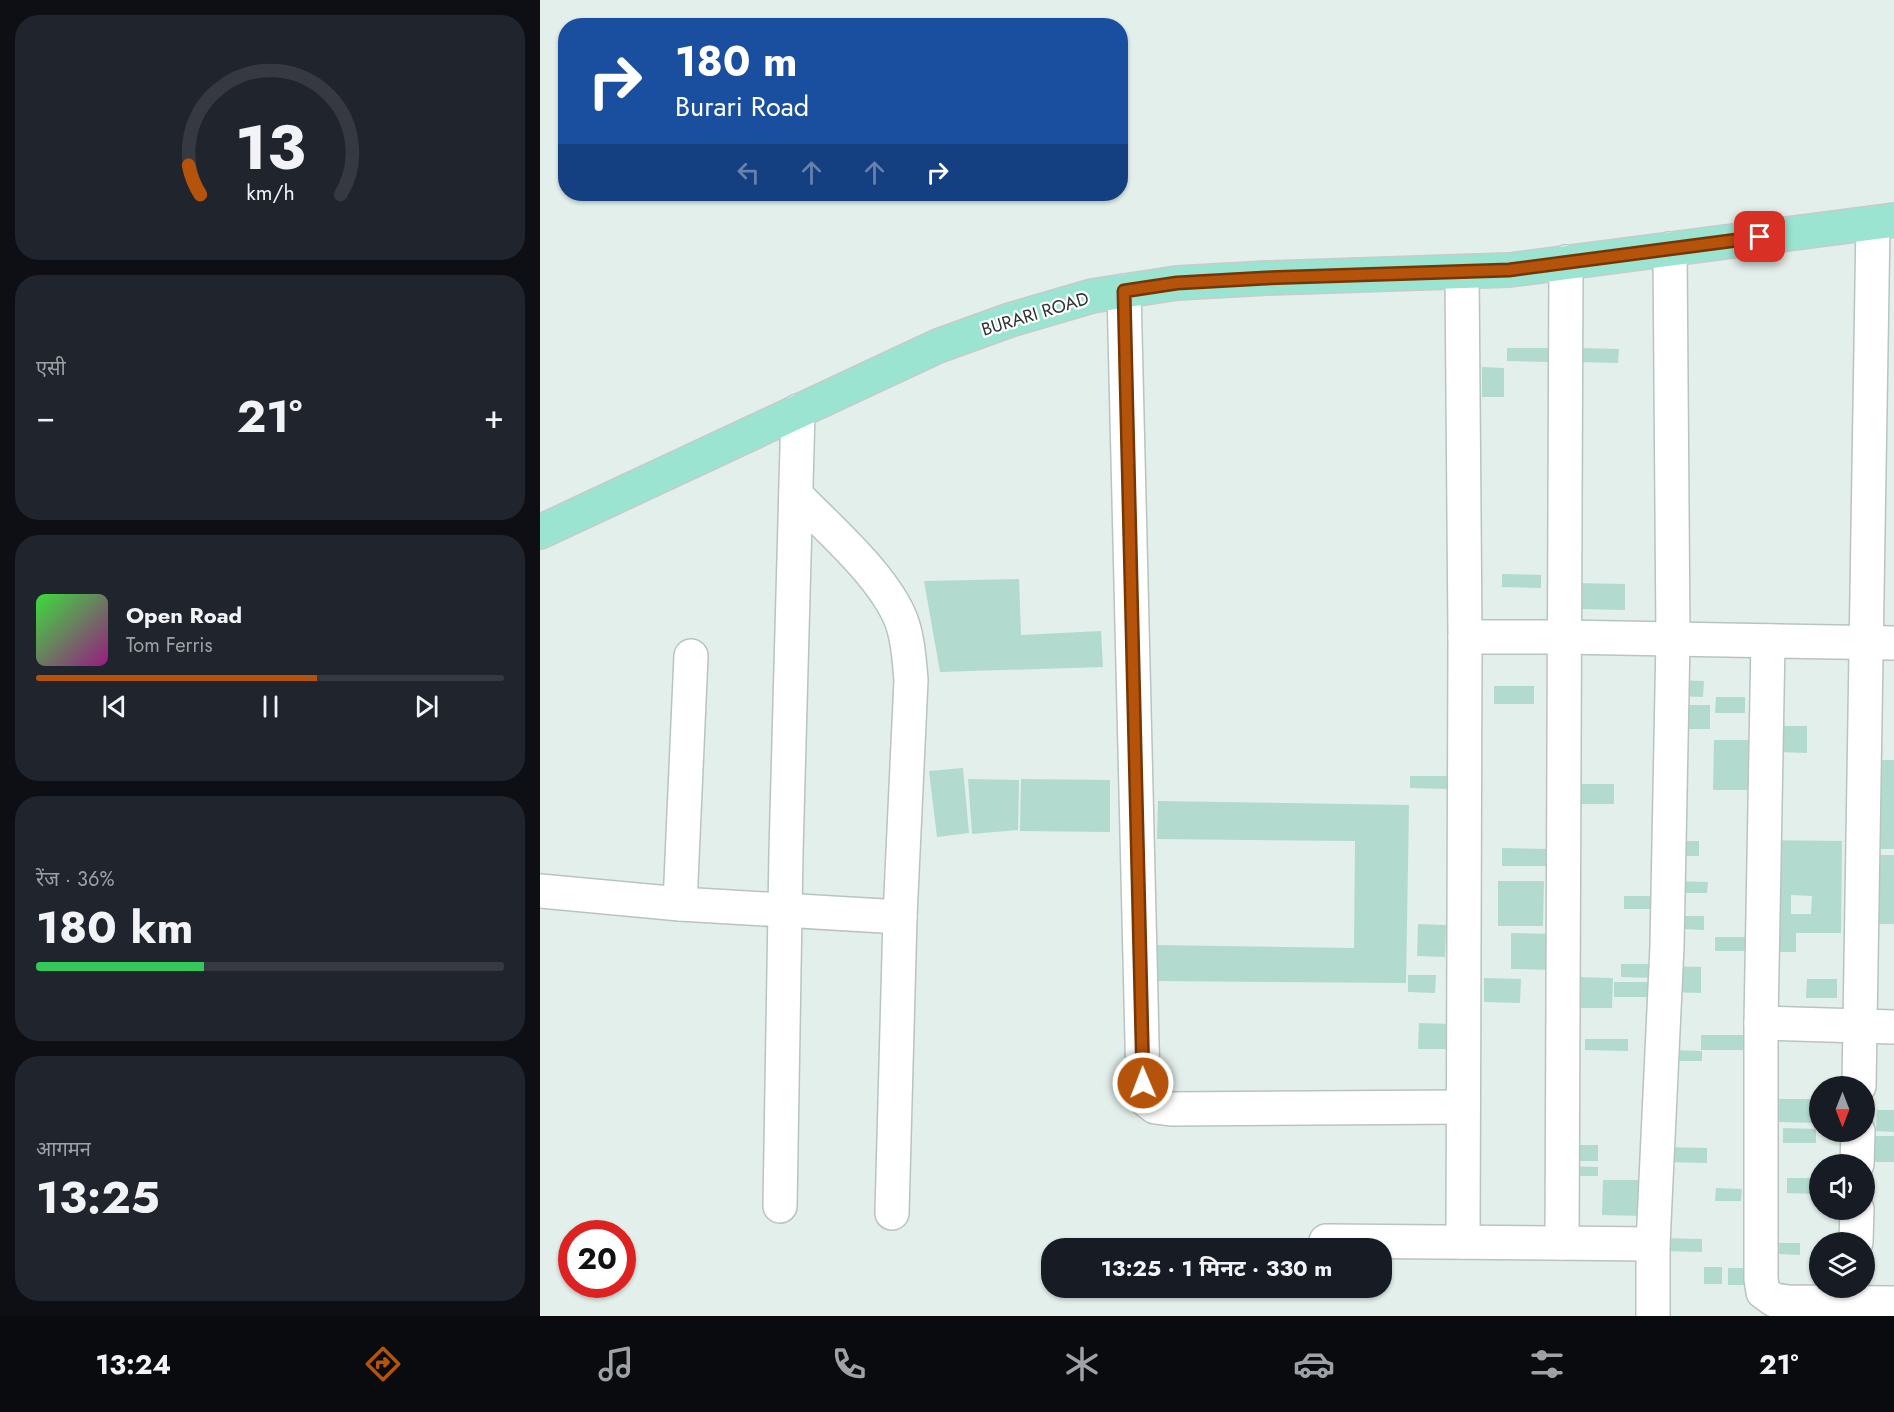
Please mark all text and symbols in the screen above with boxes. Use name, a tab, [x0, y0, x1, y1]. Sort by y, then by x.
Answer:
text: 180 m	[675, 31, 798, 92]
icon: right	[576, 42, 654, 120]
text: Burari Road	[675, 87, 809, 126]
text: 13	[235, 102, 305, 192]
icon: left	[732, 156, 765, 189]
icon: ahead	[795, 156, 828, 189]
icon: ahead	[858, 156, 891, 189]
icon: right	[921, 156, 954, 189]
text: km/h	[246, 177, 294, 208]
pin	[1734, 211, 1785, 262]
icon: arrive	[1743, 220, 1776, 253]
street label: BURARI ROAD	[978, 285, 1092, 343]
text: एसी	[36, 354, 66, 383]
text: 21°	[237, 384, 302, 449]
text: −	[36, 393, 55, 440]
text: +	[484, 393, 504, 440]
text: Open Road	[126, 599, 242, 631]
text: Tom Ferris	[126, 631, 213, 660]
icon: previous	[98, 690, 131, 723]
icon: pause	[254, 690, 287, 723]
icon: next	[410, 690, 443, 723]
text: रेंज · 36%	[36, 865, 114, 894]
text: 180 km	[36, 895, 193, 960]
position arrow	[1111, 1051, 1175, 1115]
north arrow	[1809, 1076, 1875, 1142]
map controls	[1809, 1076, 1875, 1298]
text: आगमन	[36, 1135, 91, 1164]
button: sound	[1809, 1154, 1875, 1220]
text: 13:25	[36, 1165, 160, 1230]
speed limit sign: 20	[558, 1220, 636, 1298]
button: layers	[1809, 1232, 1875, 1298]
text: 13:25 · 1 मिनट · 330 m	[1101, 1252, 1332, 1284]
icon: directions	[362, 1343, 404, 1385]
icon: music	[595, 1343, 637, 1385]
icon: phone	[828, 1343, 870, 1385]
icon: climate	[1061, 1343, 1103, 1385]
icon: car	[1293, 1343, 1335, 1385]
icon: filters	[1526, 1343, 1568, 1385]
text: 13:24	[95, 1345, 171, 1384]
text: 21°	[1759, 1345, 1799, 1384]

